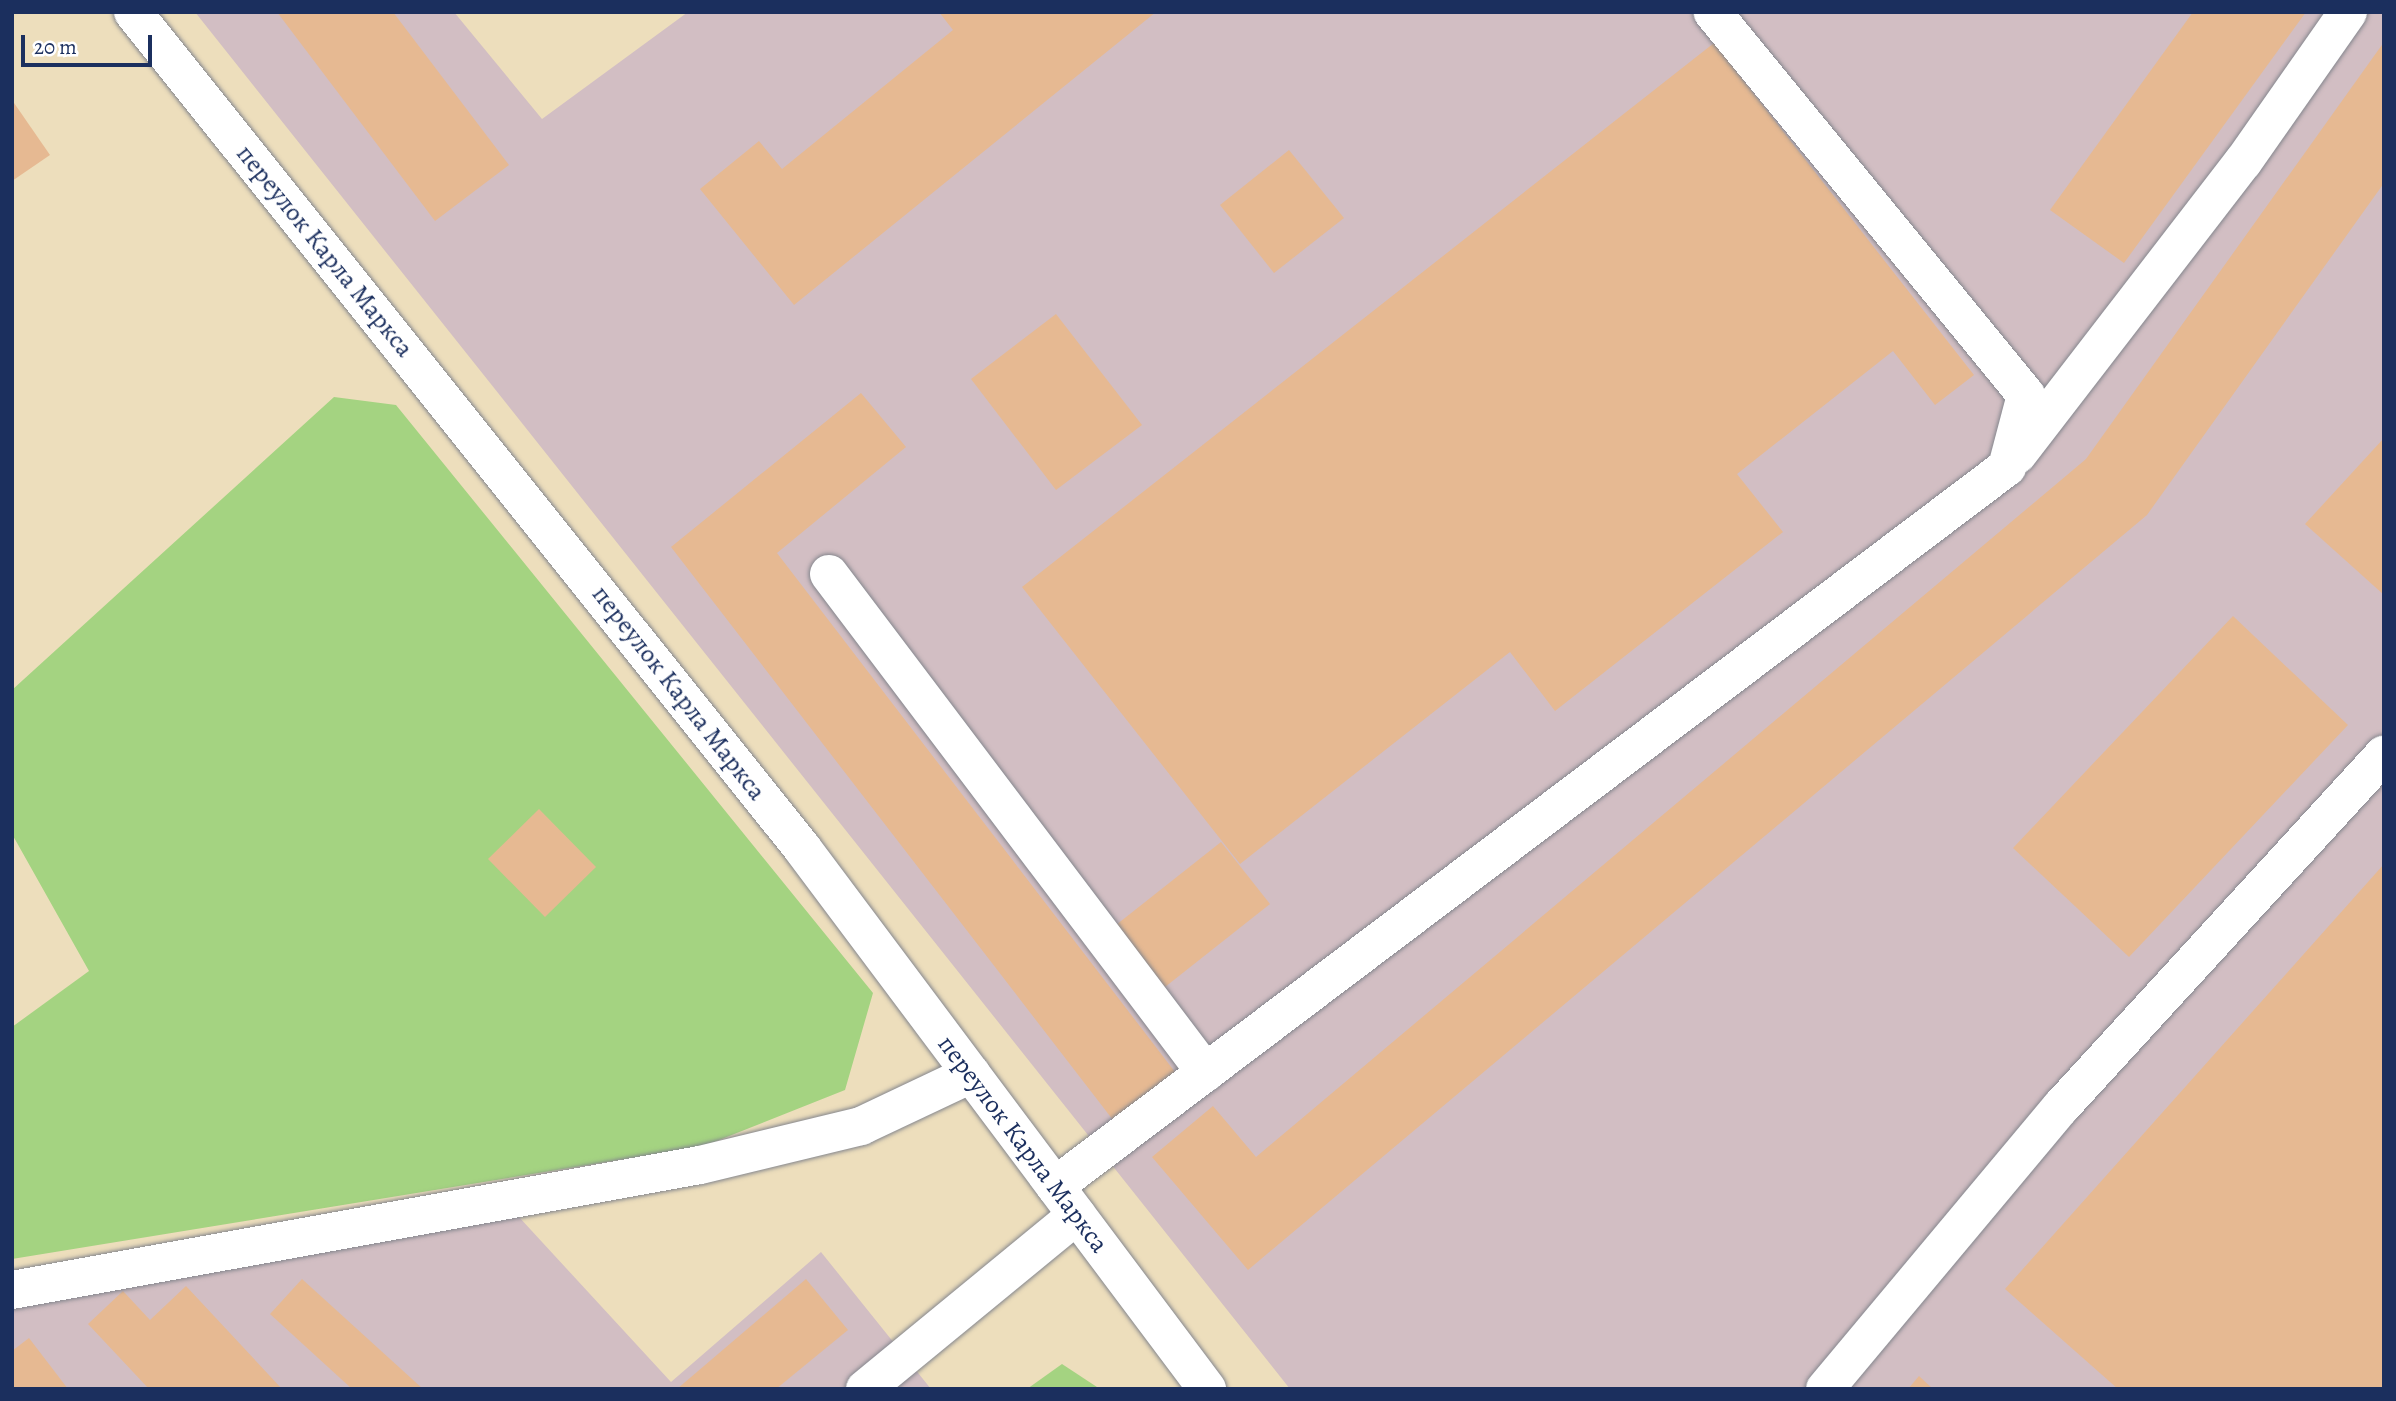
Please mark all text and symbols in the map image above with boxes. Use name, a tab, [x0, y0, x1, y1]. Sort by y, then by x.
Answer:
scale bar	[24, 21, 156, 65]
text: 20 m	[34, 33, 77, 61]
street label: переулок Карла Маркса	[230, 139, 420, 363]
street label: переулок Карла Маркса	[585, 579, 773, 807]
street label: переулок Карла Маркса	[931, 1029, 1115, 1259]

